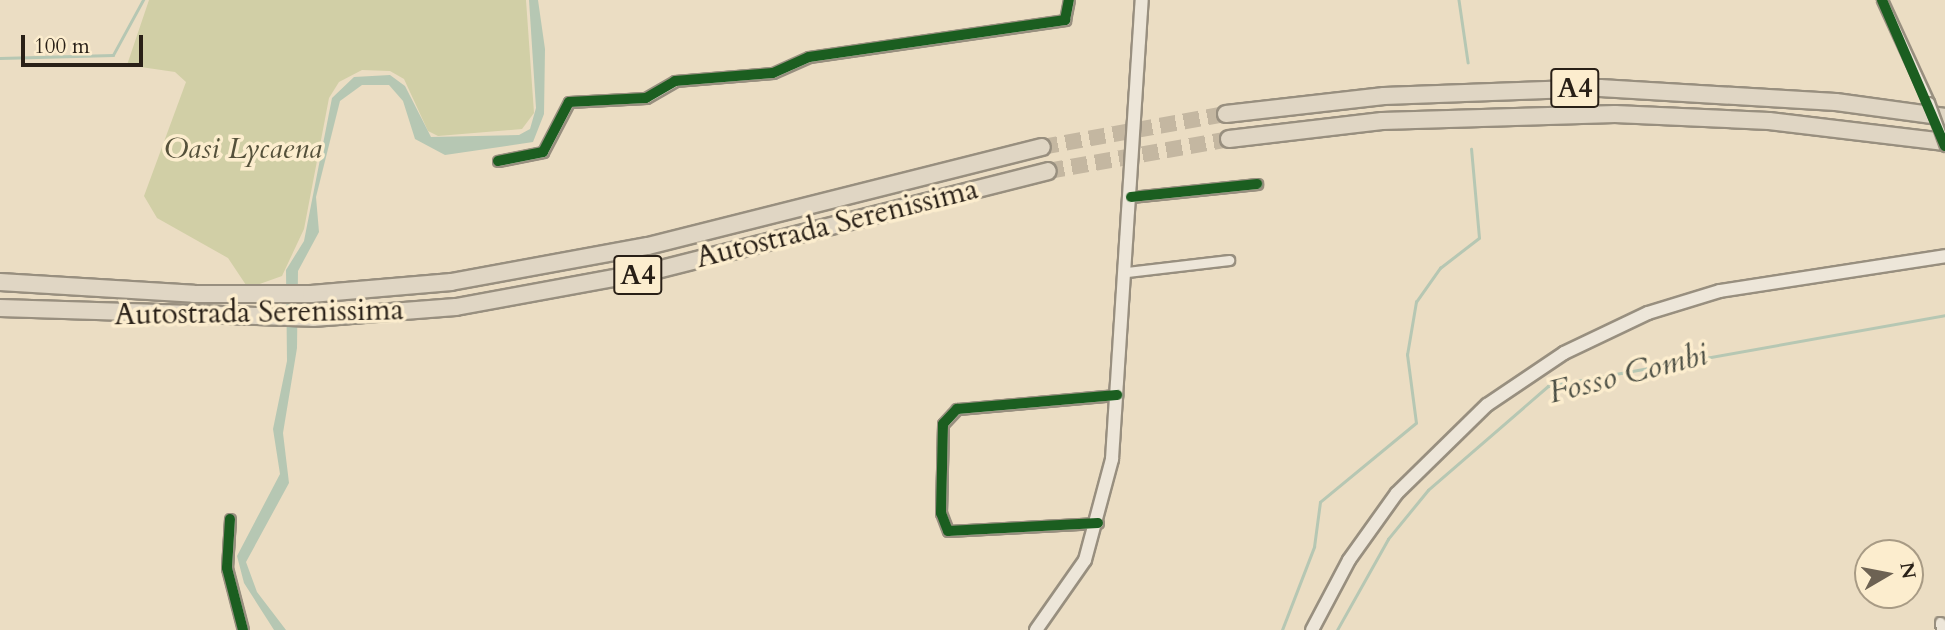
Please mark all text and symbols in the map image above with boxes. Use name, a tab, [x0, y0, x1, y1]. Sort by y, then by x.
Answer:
scale bar	[24, 21, 147, 65]
text: 100 m	[34, 32, 90, 61]
road number: A4	[1549, 64, 1601, 112]
park label: Oasi Lycaena	[164, 131, 322, 167]
street label: Autostrada Serenissima	[692, 172, 982, 276]
road number: A4	[612, 250, 664, 300]
street label: Autostrada Serenissima	[114, 292, 404, 334]
water label: Fosso Combi	[1545, 336, 1711, 412]
north arrow	[1854, 539, 1924, 609]
text: N	[1893, 560, 1922, 581]

